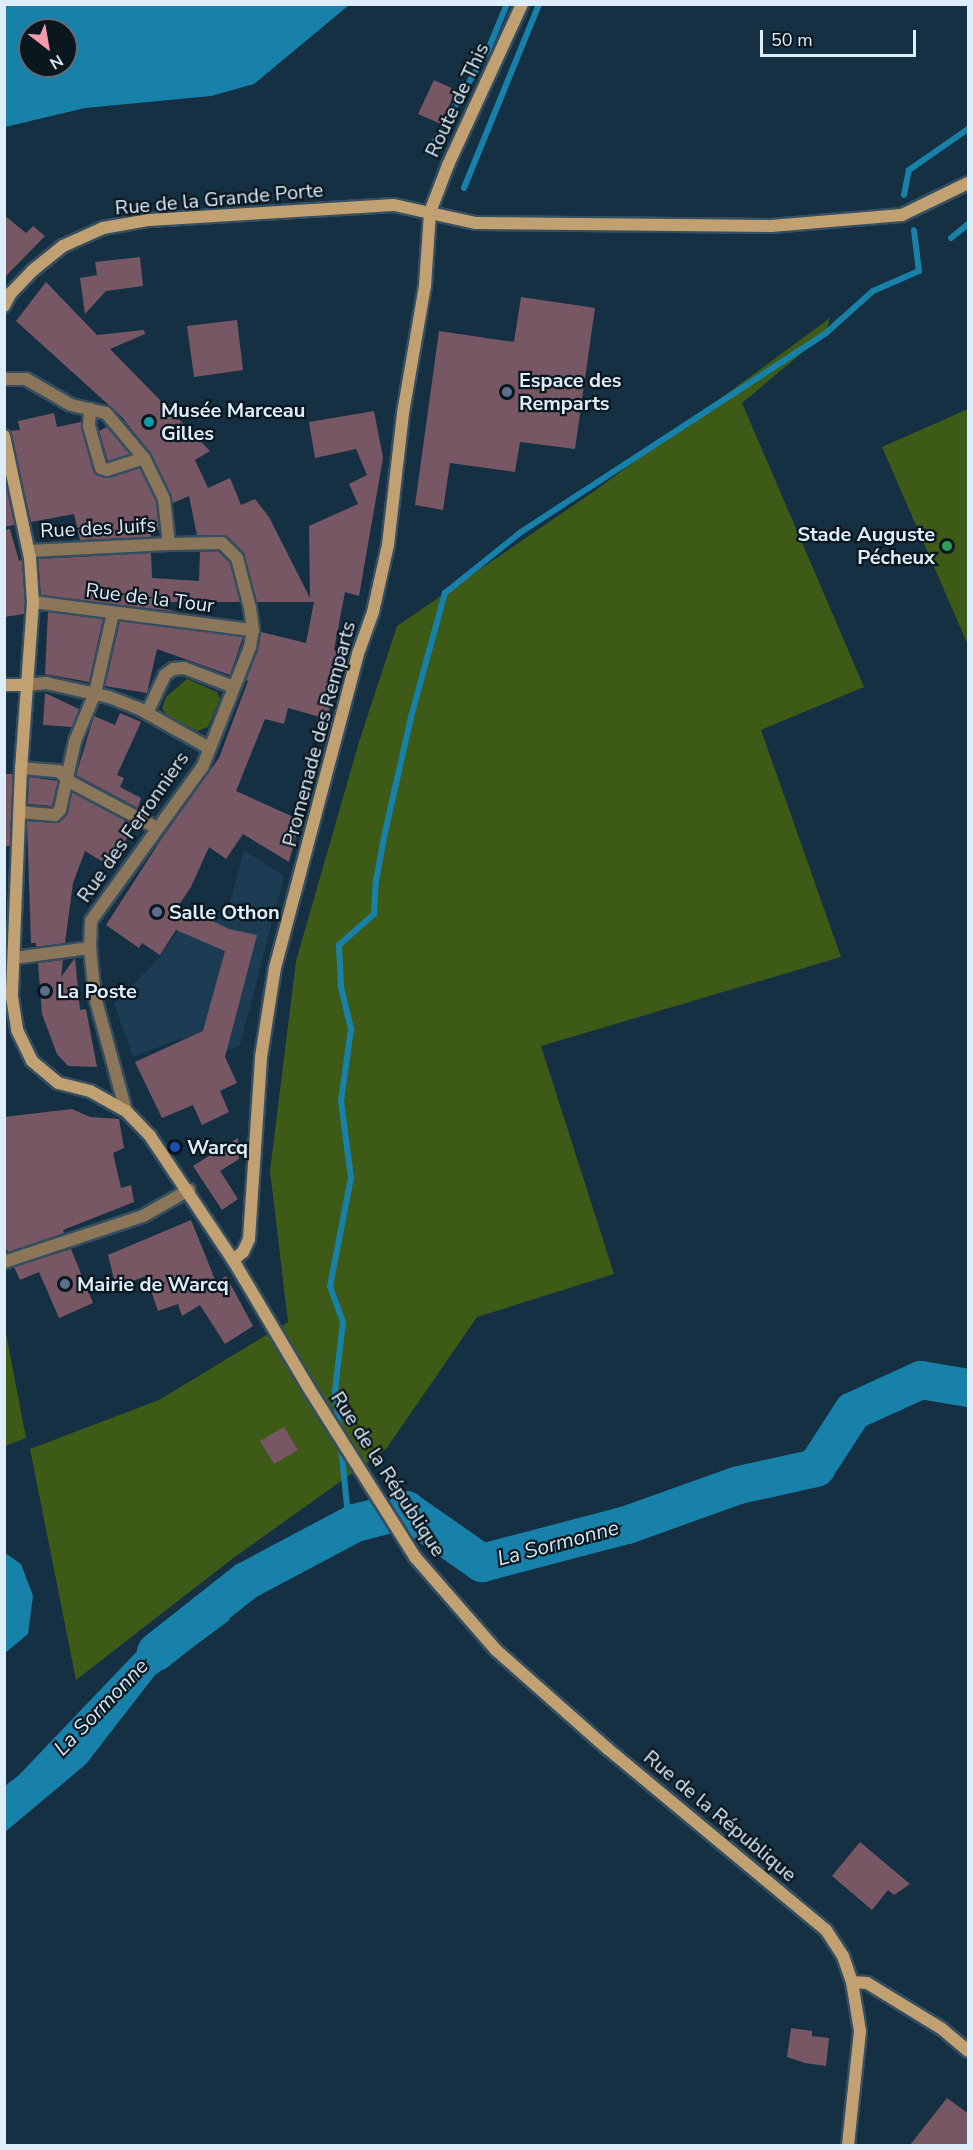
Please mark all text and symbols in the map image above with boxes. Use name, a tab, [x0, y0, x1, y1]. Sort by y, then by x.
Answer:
north arrow	[18, 18, 78, 78]
scale bar	[763, 18, 919, 56]
text: 50 m	[771, 28, 813, 52]
street label: Route de This	[420, 39, 494, 161]
text: N	[45, 49, 67, 74]
street label: Rue de la Grande Porte	[114, 178, 324, 220]
place label: Espace des Remparts	[519, 368, 622, 415]
marker: Espace des Remparts	[500, 385, 514, 399]
place label: Musée Marceau Gilles	[161, 398, 305, 445]
marker: Musée Marceau Gilles	[142, 415, 156, 429]
street label: Rue des Juifs	[39, 513, 157, 543]
place label: Stade Auguste Pécheux	[797, 522, 935, 569]
marker: Stade Auguste Pécheux	[940, 539, 954, 553]
street label: Rue de la Tour	[84, 578, 216, 618]
street label: Promenade des Remparts	[277, 619, 361, 849]
street label: Rue des Ferronniers	[72, 747, 194, 907]
place label: Salle Othon	[169, 900, 280, 924]
marker: Salle Othon	[150, 905, 164, 919]
place label: La Poste	[57, 979, 137, 1003]
marker: La Poste	[38, 984, 52, 998]
place label: Warcq	[187, 1135, 248, 1159]
marker: Warcq	[168, 1140, 182, 1154]
place label: Mairie de Warcq	[77, 1272, 229, 1296]
marker: Mairie de Warcq	[58, 1277, 72, 1291]
street label: Rue de la République	[326, 1387, 450, 1561]
water label: La Sormonne	[495, 1515, 621, 1571]
water label: La Sormonne	[49, 1653, 153, 1761]
street label: Rue de la République	[639, 1745, 801, 1887]

